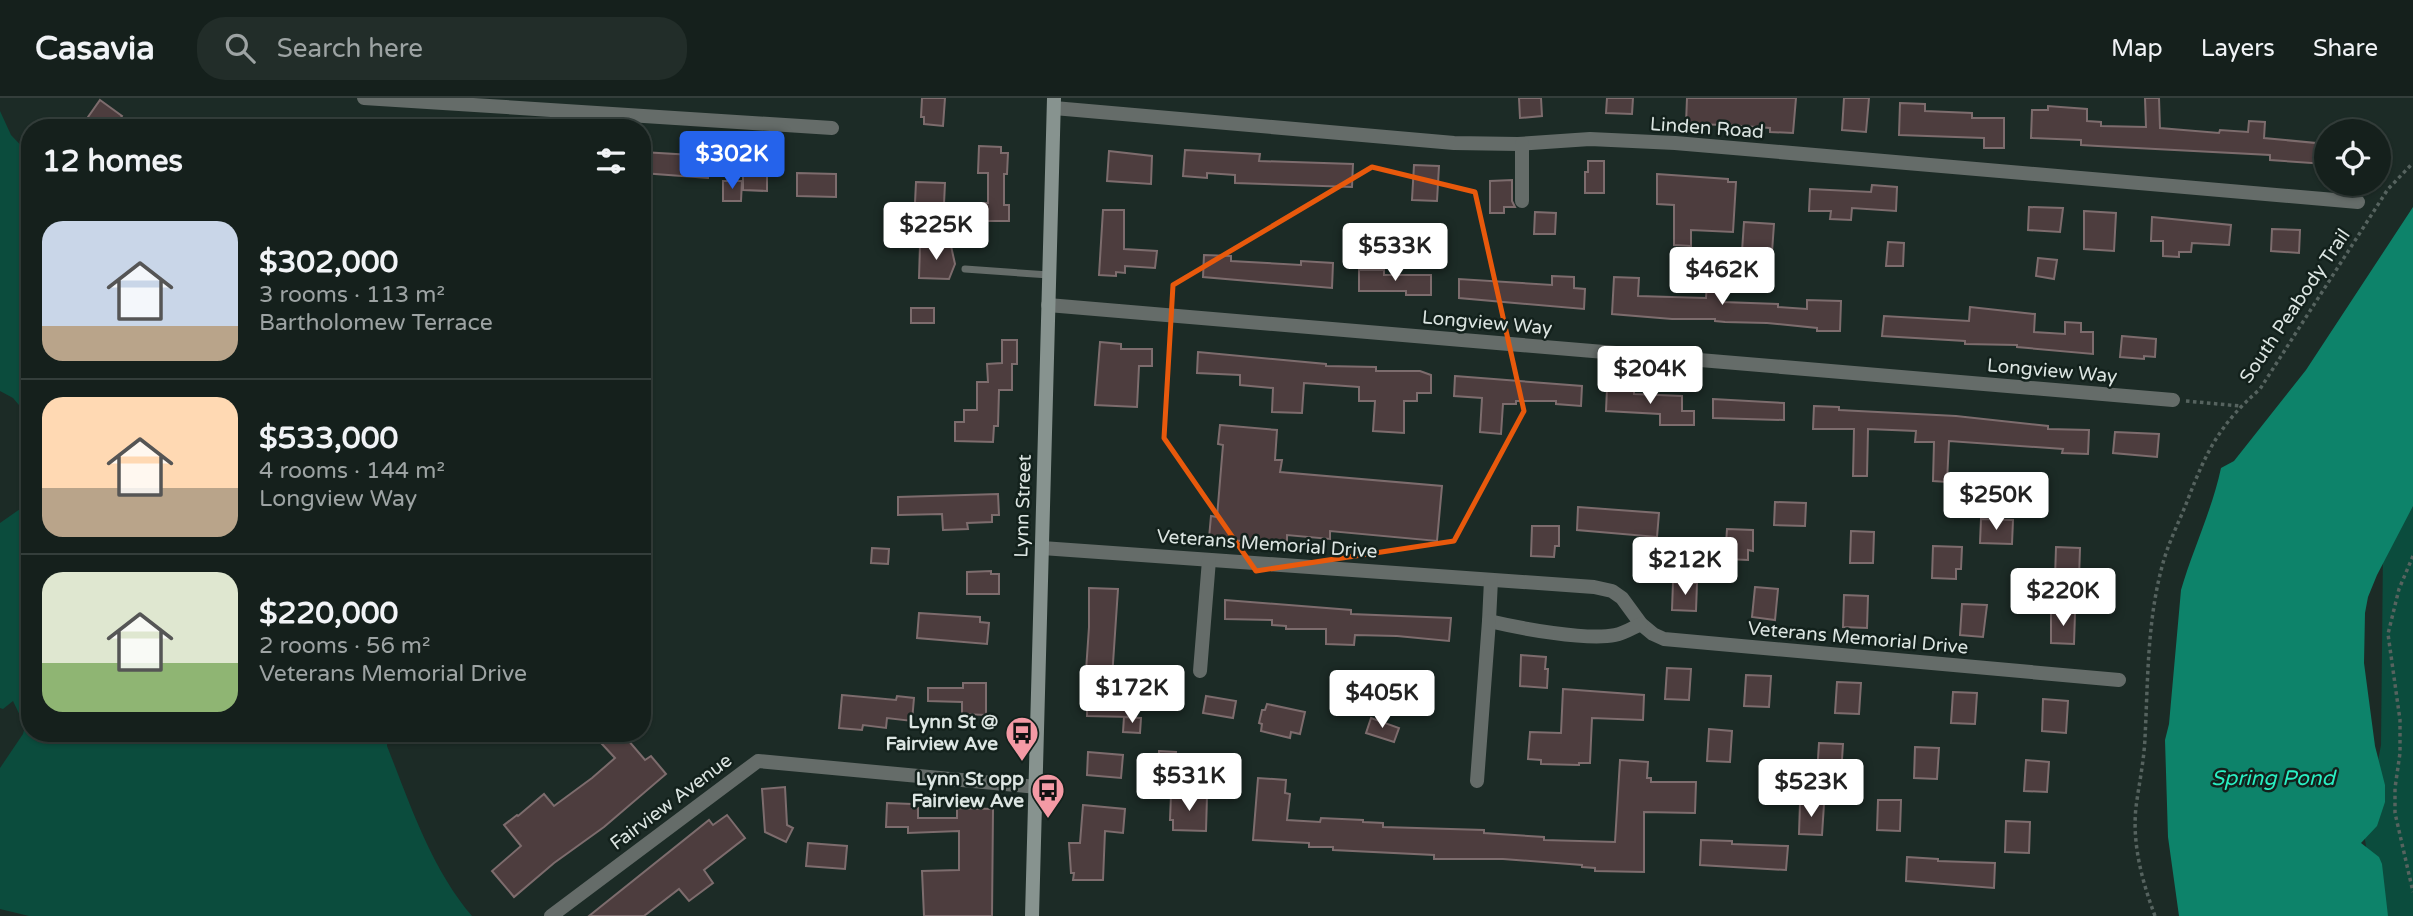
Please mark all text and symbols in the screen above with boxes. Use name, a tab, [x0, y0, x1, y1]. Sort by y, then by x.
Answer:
search box	[197, 17, 687, 80]
text: Casavia	[35, 29, 155, 68]
icon: search	[221, 29, 259, 67]
text: Search here	[277, 33, 423, 64]
text: Map	[2111, 34, 2163, 63]
text: Layers	[2201, 34, 2275, 63]
text: Share	[2313, 34, 2378, 63]
street label: Linden Road	[1649, 113, 1765, 143]
map controls	[2314, 119, 2391, 196]
button: locate	[2314, 119, 2391, 196]
pin: $302K	[683, 132, 781, 191]
text: $302K	[696, 140, 768, 168]
icon: filters	[592, 142, 630, 180]
text: 12 homes	[42, 143, 183, 180]
pin: $225K	[887, 202, 985, 262]
text: $225K	[900, 211, 972, 239]
pin: $533K	[1346, 223, 1444, 283]
street label: South Peabody Trail	[2235, 225, 2355, 387]
text: $533K	[1359, 232, 1431, 260]
text: $302,000	[259, 244, 398, 281]
pin: $462K	[1673, 248, 1771, 307]
icon: home	[98, 249, 182, 333]
text: $462K	[1686, 256, 1758, 284]
text: 3 rooms · 113 m²	[259, 281, 445, 309]
street label: Longview Way	[1421, 306, 1553, 340]
text: Bartholomew Terrace	[259, 309, 493, 337]
pin: $204K	[1601, 346, 1699, 406]
street label: Longview Way	[1986, 354, 2118, 388]
text: $204K	[1614, 355, 1686, 383]
text: $533,000	[259, 420, 398, 457]
icon: home	[98, 425, 182, 509]
street label: Lynn Street	[1010, 454, 1036, 558]
text: 4 rooms · 144 m²	[259, 457, 445, 485]
pin: $250K	[1947, 472, 2045, 532]
text: $250K	[1960, 481, 2032, 509]
text: Longview Way	[259, 485, 417, 513]
street label: Veterans Memorial Drive	[1156, 525, 1378, 563]
pin: $212K	[1636, 538, 1734, 597]
text: $212K	[1649, 546, 1721, 574]
pin: $220K	[2014, 568, 2112, 628]
text: $220K	[2027, 577, 2099, 605]
text: $220,000	[259, 595, 398, 632]
icon: home	[98, 600, 182, 684]
street label: Veterans Memorial Drive	[1747, 617, 1969, 659]
text: 2 rooms · 56 m²	[259, 632, 430, 660]
text: Veterans Memorial Drive	[259, 660, 527, 688]
pin: $172K	[1083, 666, 1181, 725]
pin: $405K	[1333, 670, 1431, 730]
text: $172K	[1096, 674, 1168, 702]
text: $405K	[1346, 679, 1418, 707]
place label: Lynn St @ Fairview Ave	[886, 711, 998, 755]
bus stop icon: Lynn St @ Fairview Ave	[1003, 714, 1041, 763]
street label: Fairview Avenue	[606, 749, 736, 855]
pin: $531K	[1140, 754, 1238, 813]
pin: $523K	[1762, 760, 1860, 819]
text: $531K	[1153, 762, 1225, 790]
water label: Spring Pond	[2211, 766, 2337, 791]
place label: Lynn St opp Fairview Ave	[912, 768, 1024, 812]
text: $523K	[1775, 768, 1847, 796]
bus stop icon: Lynn St opp Fairview Ave	[1029, 771, 1067, 820]

